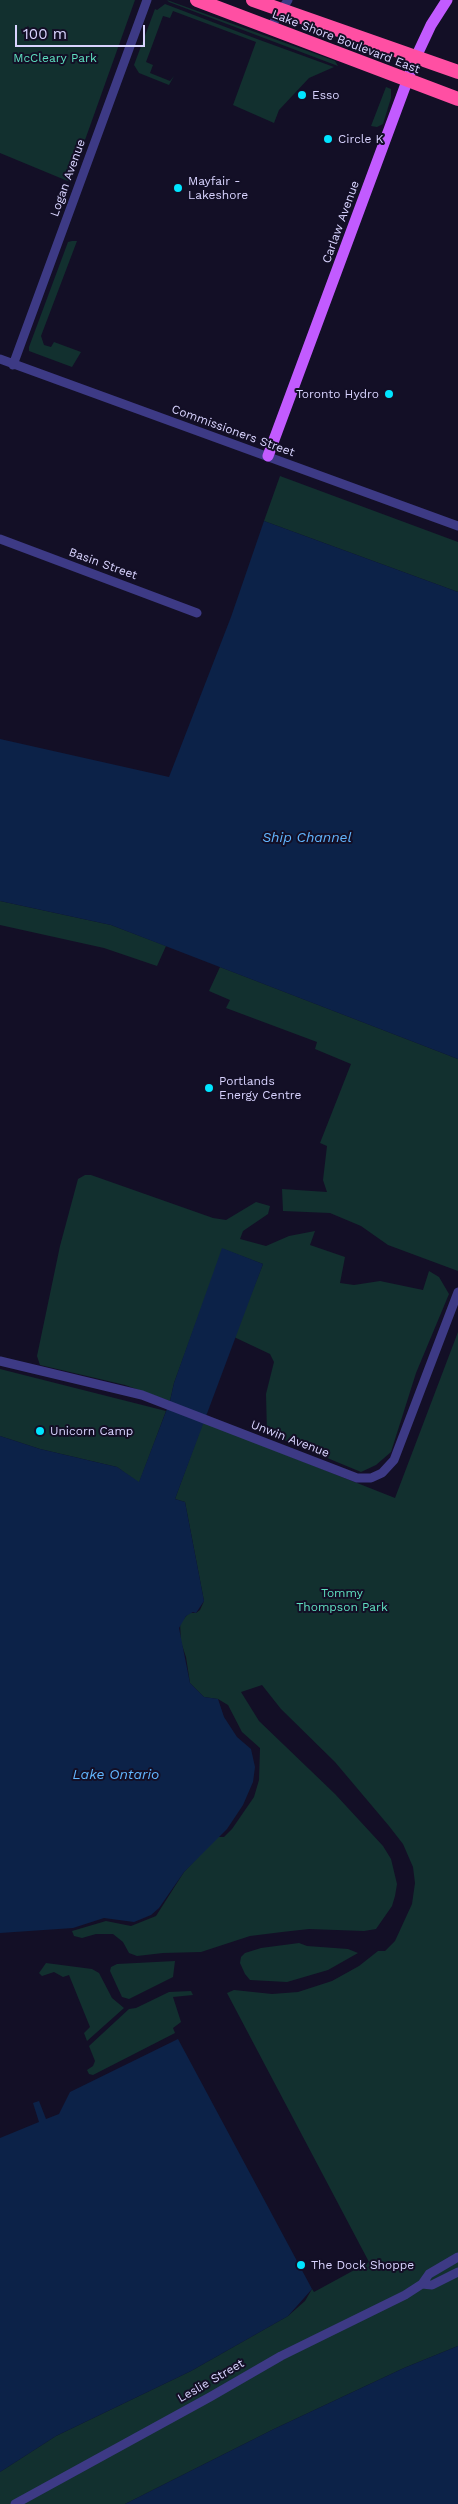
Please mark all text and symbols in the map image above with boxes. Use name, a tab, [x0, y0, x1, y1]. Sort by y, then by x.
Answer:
street label: Lake Shore Boulevard East	[270, 7, 422, 77]
scale bar	[18, 15, 148, 47]
text: 100 m	[23, 25, 67, 43]
park label: McCleary Park	[13, 51, 97, 65]
place label: Esso	[312, 88, 340, 102]
marker: Esso	[296, 89, 308, 101]
place label: Circle K	[338, 132, 383, 146]
marker: Circle K	[322, 133, 334, 145]
street label: Logan Avenue	[47, 137, 89, 219]
place label: Mayfair - Lakeshore	[188, 174, 248, 202]
street label: Carlaw Avenue	[319, 179, 363, 265]
marker: Mayfair - Lakeshore	[172, 182, 184, 194]
place label: Toronto Hydro	[296, 387, 379, 401]
marker: Toronto Hydro	[383, 388, 395, 400]
street label: Commissioners Street	[169, 402, 297, 460]
street label: Basin Street	[67, 545, 139, 583]
water label: Ship Channel	[262, 830, 352, 846]
place label: Portlands Energy Centre	[219, 1074, 301, 1102]
marker: Portlands Energy Centre	[203, 1082, 215, 1094]
street label: Unwin Avenue	[249, 1417, 331, 1461]
place label: Unicorn Camp	[50, 1424, 133, 1438]
marker: Unicorn Camp	[34, 1425, 46, 1437]
park label: Tommy Thompson Park	[296, 1586, 388, 1614]
water label: Lake Ontario	[73, 1767, 159, 1783]
place label: The Dock Shoppe	[311, 2258, 414, 2272]
marker: The Dock Shoppe	[295, 2259, 307, 2271]
street label: Leslie Street	[175, 2356, 247, 2406]

